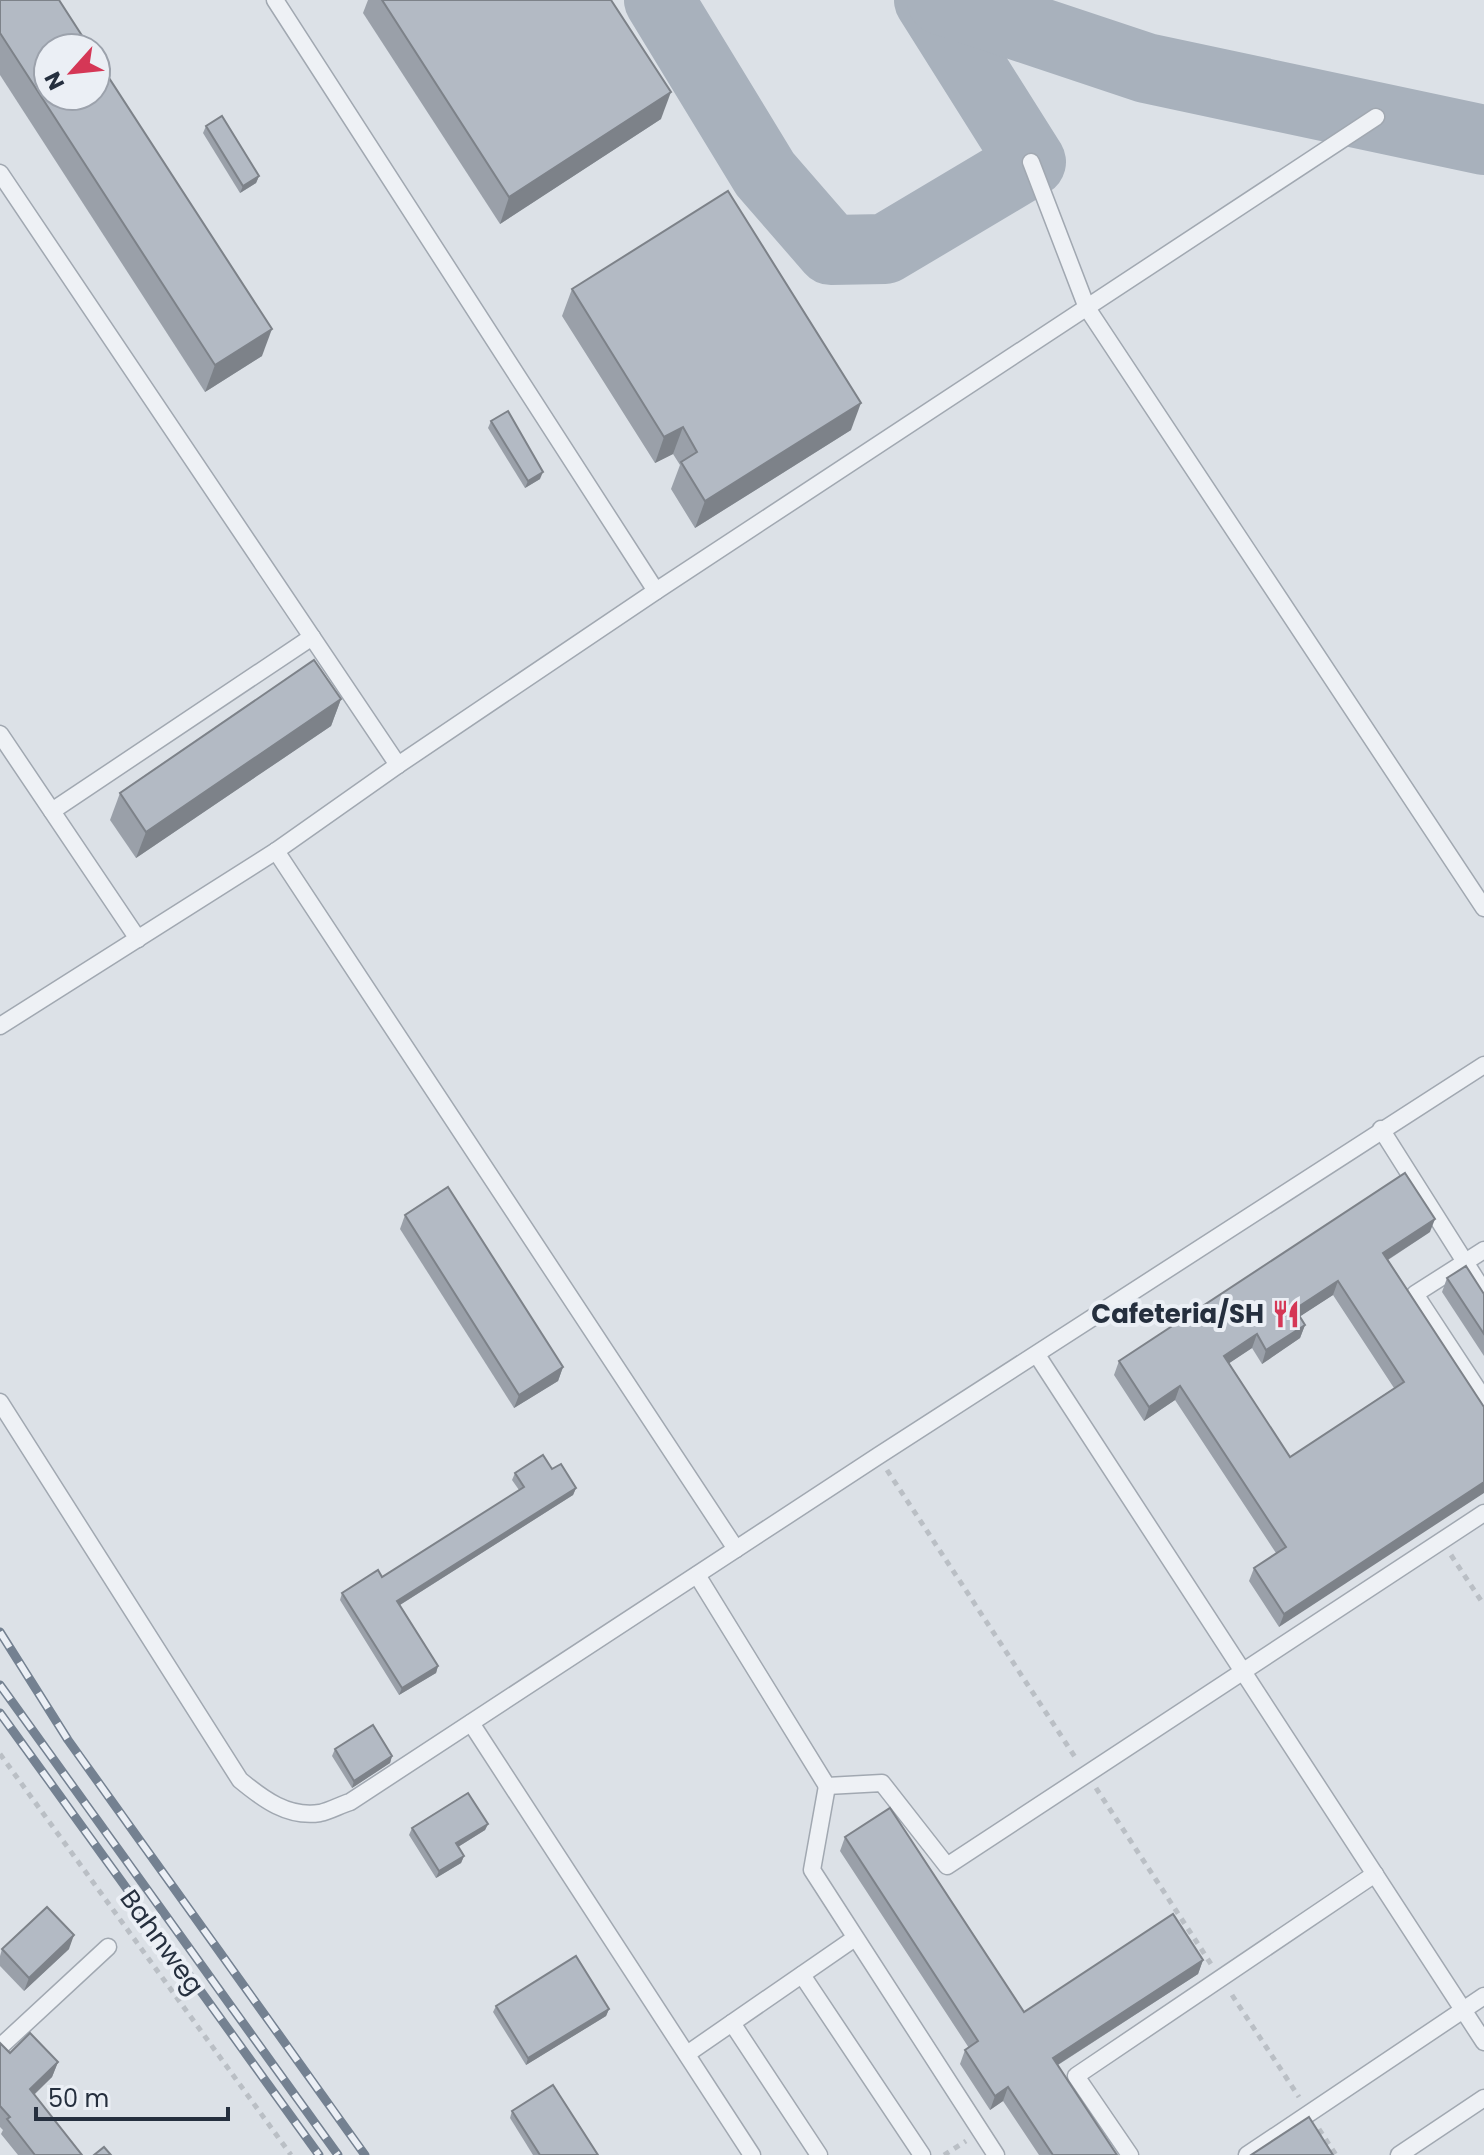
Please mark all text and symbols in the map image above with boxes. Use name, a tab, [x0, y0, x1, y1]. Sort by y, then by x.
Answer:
north arrow	[32, 32, 112, 112]
text: N	[37, 66, 72, 95]
place label: Cafeteria/SH	[1091, 1296, 1264, 1332]
restaurant icon: Cafeteria/SH	[1271, 1299, 1301, 1329]
street label: Bahnweg	[112, 1882, 212, 2002]
scale bar	[36, 2071, 228, 2121]
text: 50 m	[48, 2082, 109, 2115]

